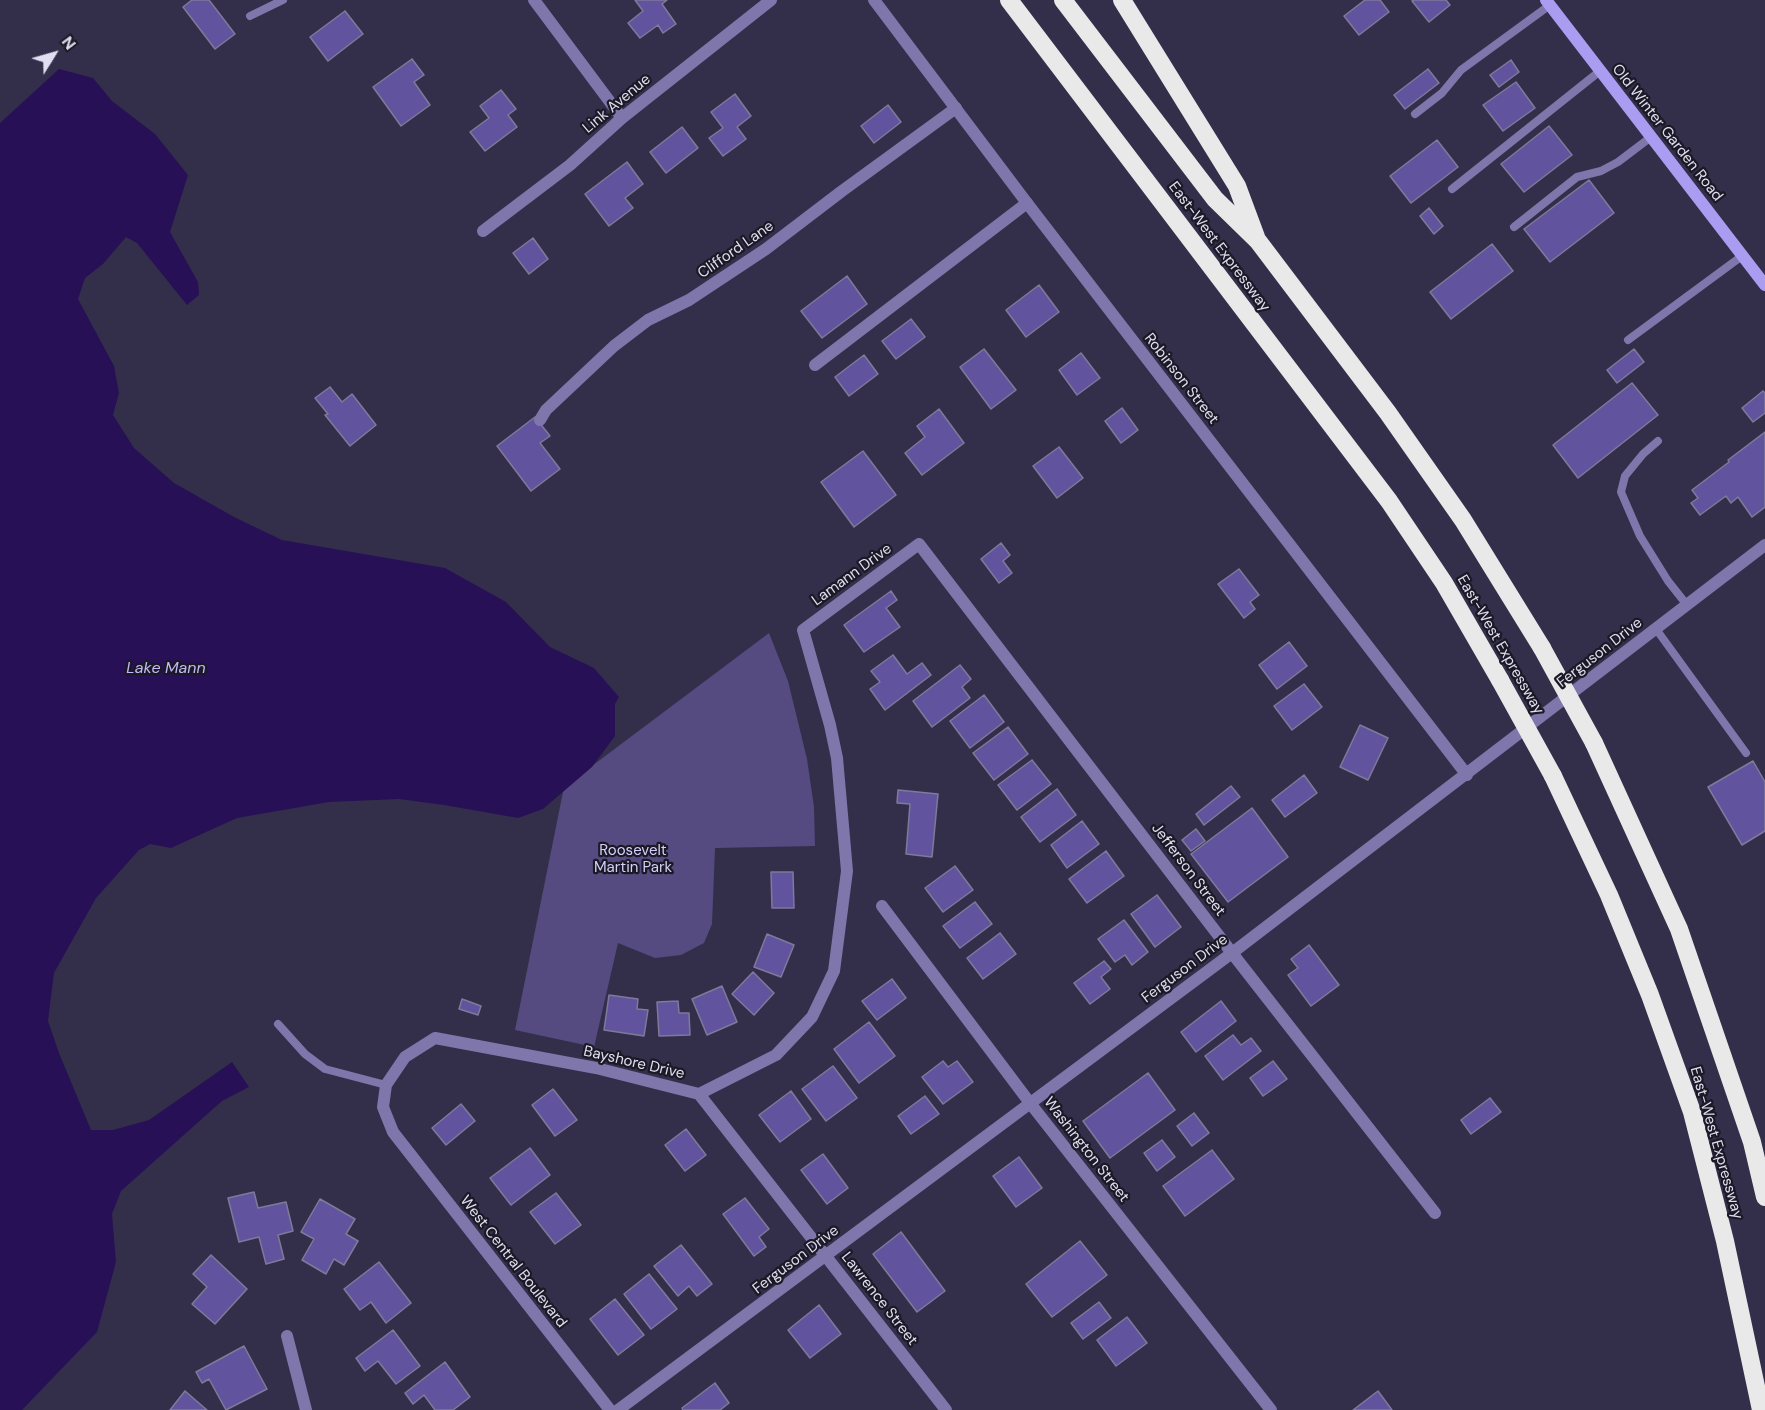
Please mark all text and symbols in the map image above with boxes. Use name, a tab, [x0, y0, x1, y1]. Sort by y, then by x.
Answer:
north arrow	[24, 24, 84, 84]
text: N	[57, 32, 81, 54]
street label: Old Winter Garden Road	[1608, 61, 1726, 205]
street label: Link Avenue	[580, 71, 654, 137]
street label: East-West Expressway	[1164, 179, 1274, 315]
street label: Clifford Lane	[695, 217, 777, 283]
street label: Robinson Street	[1140, 330, 1222, 428]
street label: Lamann Drive	[809, 540, 895, 610]
street label: East-West Expressway	[1453, 572, 1547, 718]
street label: Ferguson Drive	[1554, 614, 1646, 692]
water label: Lake Mann	[126, 659, 206, 679]
street label: Jefferson Street	[1147, 820, 1229, 920]
park label: Roosevelt Martin Park	[594, 842, 672, 877]
street label: Ferguson Drive	[1138, 931, 1232, 1007]
street label: Bayshore Drive	[582, 1043, 686, 1083]
street label: East-West Expressway	[1686, 1065, 1746, 1221]
street label: Washington Street	[1039, 1094, 1133, 1206]
street label: West Central Boulevard	[456, 1192, 570, 1332]
street label: Ferguson Drive	[749, 1222, 843, 1298]
street label: Lawrence Street	[837, 1249, 921, 1349]

